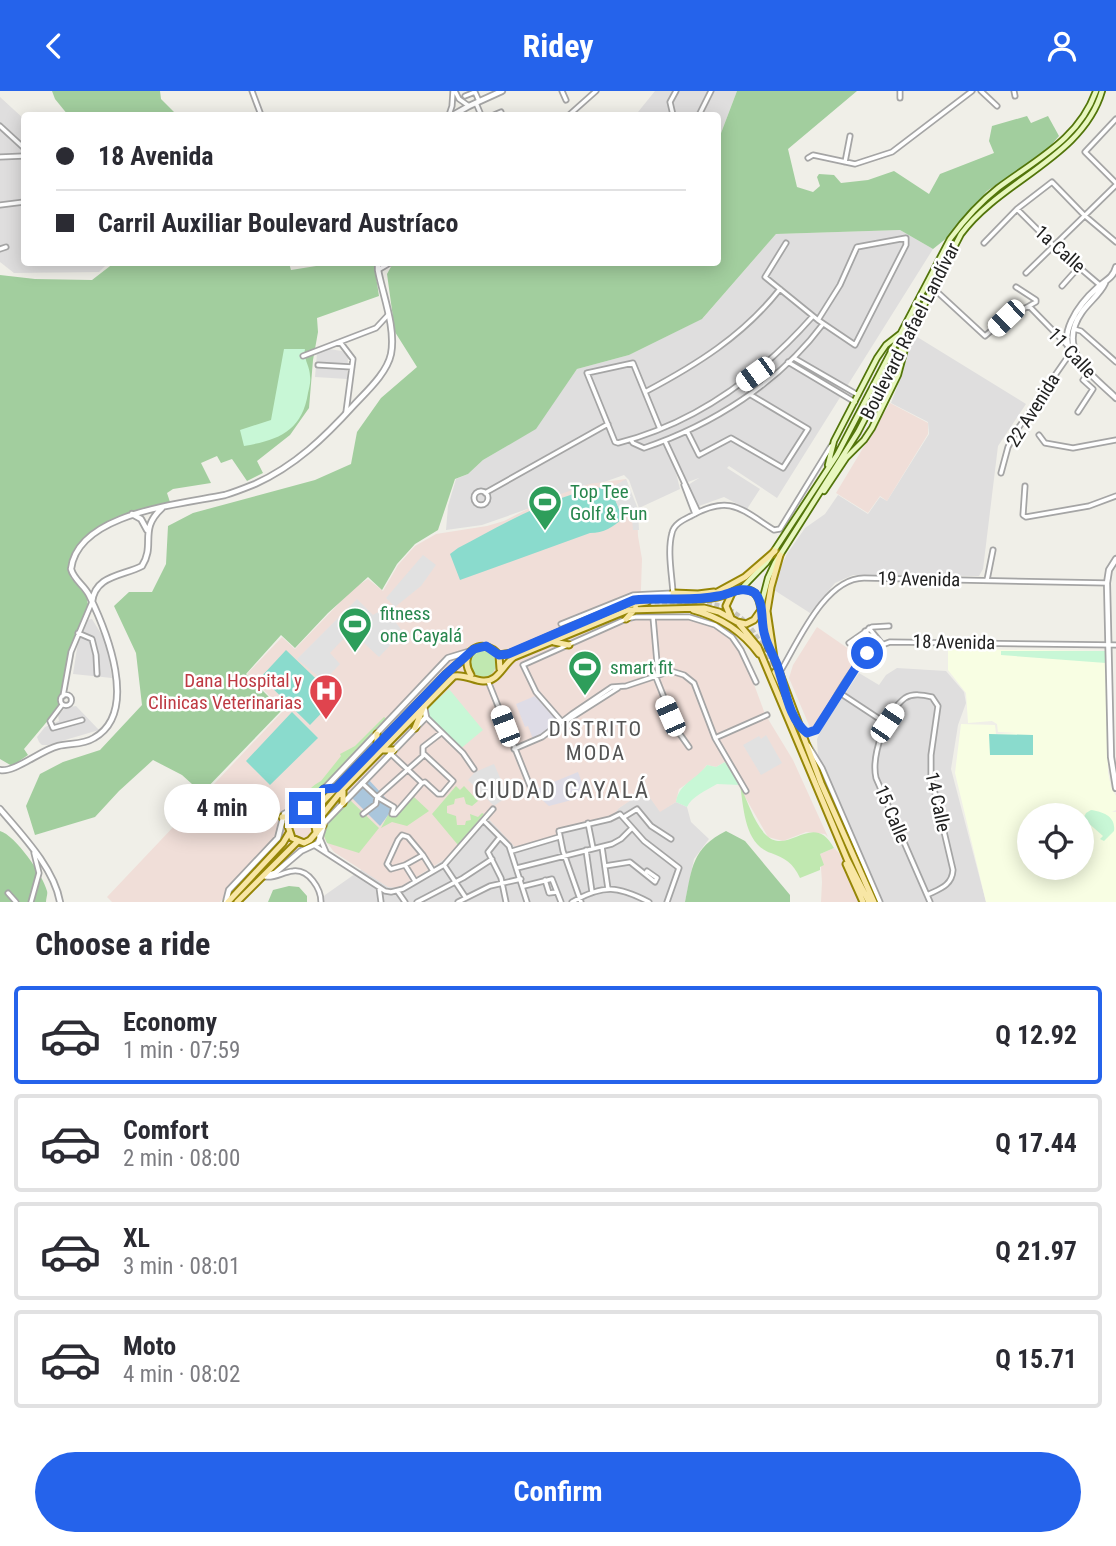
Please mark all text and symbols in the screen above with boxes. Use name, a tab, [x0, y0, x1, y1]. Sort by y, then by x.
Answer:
icon: back	[35, 27, 73, 65]
text: Ridey	[523, 27, 593, 65]
icon: person	[1043, 27, 1081, 65]
text: 18 Avenida	[98, 141, 214, 171]
text: Carril Auxiliar Boulevard Austríaco	[98, 208, 458, 238]
street label: 1a Calle	[1030, 220, 1090, 278]
street label: Boulevard Rafael Landívar	[856, 239, 965, 423]
car	[984, 296, 1029, 340]
street label: 11 Calle	[1043, 323, 1101, 383]
car	[732, 353, 779, 395]
street label: 22 Avenida	[1001, 369, 1065, 451]
place label: Top Tee Golf & Fun	[570, 480, 648, 525]
sports icon: Top Tee Golf & Fun	[526, 483, 564, 532]
street label: 19 Avenida	[877, 567, 961, 591]
place label: fitness one Cayalá	[380, 602, 462, 647]
sports icon: fitness one Cayalá	[336, 605, 374, 654]
street label: 18 Avenida	[912, 630, 996, 654]
route start	[851, 637, 883, 669]
sports icon: smart fit	[566, 648, 604, 697]
place label: smart fit	[610, 656, 673, 679]
place label: Dana Hospital y Clinicas Veterinarias	[148, 669, 302, 714]
hospital icon: Dana Hospital y Clinicas Veterinarias	[307, 672, 345, 721]
car	[652, 693, 689, 739]
car	[867, 700, 908, 746]
car	[488, 703, 523, 749]
district label: DISTRITO MODA	[549, 717, 643, 765]
street label: 14 Calle	[920, 770, 956, 834]
district label: CIUDAD CAYALÁ	[474, 776, 650, 804]
street label: 15 Calle	[870, 782, 914, 846]
callout: 4 min	[165, 783, 280, 833]
route end	[289, 792, 321, 824]
text: 4 min	[196, 795, 248, 822]
map controls	[1017, 803, 1094, 880]
button: locate	[1017, 803, 1094, 880]
text: Choose a ride	[35, 925, 210, 963]
icon: car	[39, 1004, 102, 1067]
text: Economy	[123, 1007, 217, 1037]
text: Q 12.92	[995, 1020, 1077, 1050]
text: 1 min · 07:59	[123, 1037, 240, 1064]
icon: car	[39, 1112, 102, 1175]
text: Comfort	[123, 1115, 209, 1145]
text: Q 17.44	[995, 1128, 1077, 1158]
text: 2 min · 08:00	[123, 1145, 240, 1172]
icon: car	[39, 1220, 102, 1283]
text: XL	[123, 1223, 150, 1253]
text: Q 21.97	[995, 1236, 1077, 1266]
text: 3 min · 08:01	[123, 1253, 240, 1280]
icon: car	[39, 1328, 102, 1391]
text: Moto	[123, 1331, 176, 1361]
text: Q 15.71	[995, 1344, 1077, 1374]
text: 4 min · 08:02	[123, 1361, 240, 1388]
button: Confirm	[35, 1452, 1081, 1532]

